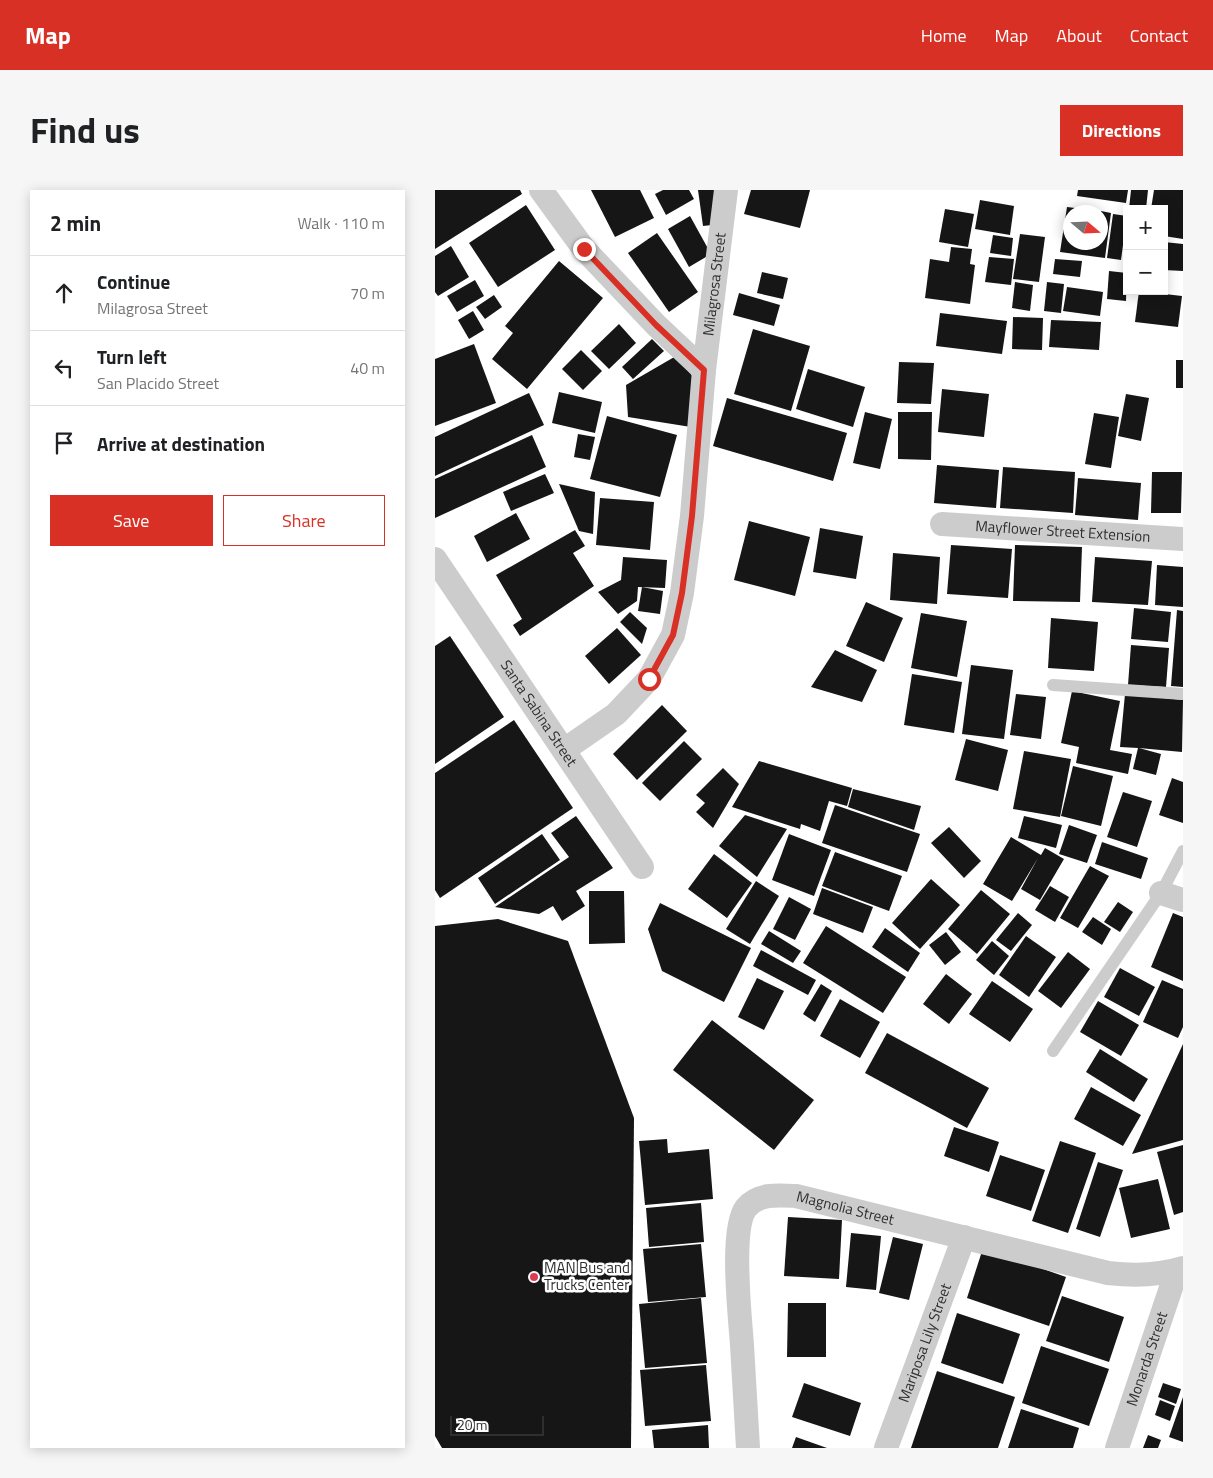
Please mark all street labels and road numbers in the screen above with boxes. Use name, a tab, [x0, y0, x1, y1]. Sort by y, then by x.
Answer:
street label: Milagrosa Street	[696, 230, 732, 337]
street label: Mayflower Street Extension	[975, 514, 1151, 548]
street label: Santa Sabina Street	[495, 655, 584, 772]
street label: Magnolia Street	[794, 1184, 897, 1231]
street label: Mariposa Lily Street	[892, 1279, 957, 1406]
street label: Monarda Street	[1120, 1308, 1173, 1409]

